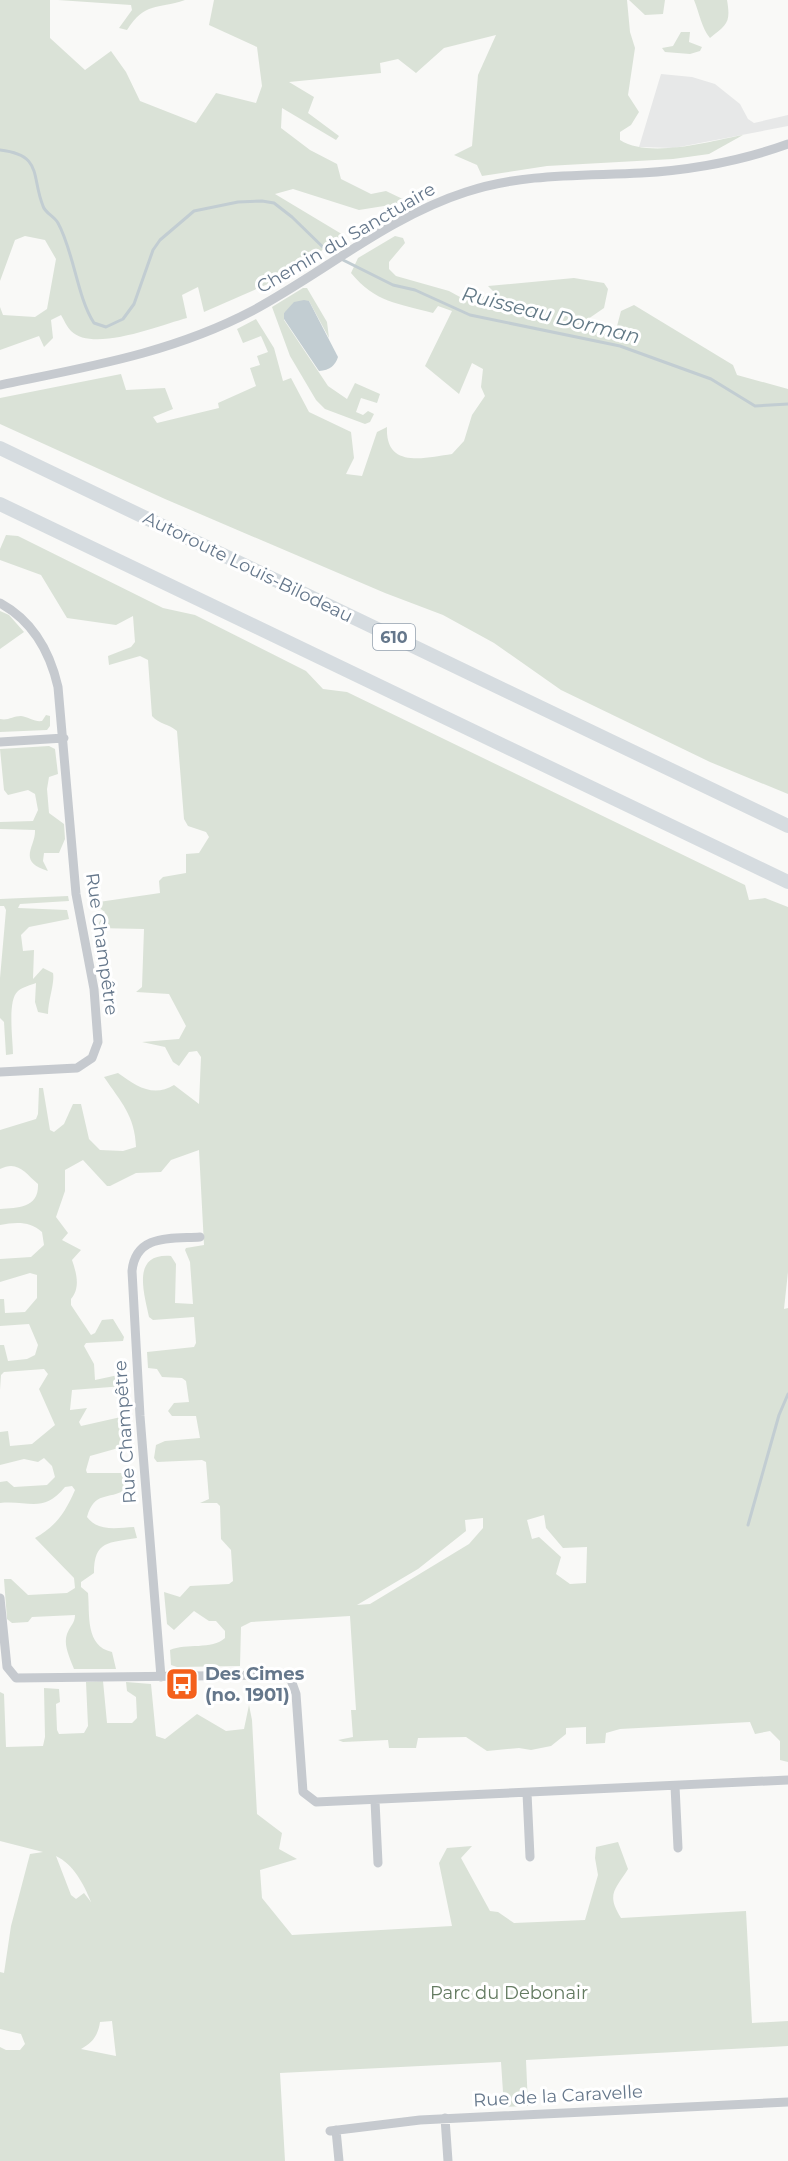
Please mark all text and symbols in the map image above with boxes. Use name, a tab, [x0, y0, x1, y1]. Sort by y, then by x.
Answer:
street label: Chemin du Sanctuaire	[253, 178, 439, 298]
water label: Ruisseau Dorman	[460, 281, 642, 349]
street label: Autoroute Louis-Bilodeau	[140, 507, 356, 627]
road number: 610	[373, 624, 415, 650]
street label: Rue Champêtre	[81, 871, 123, 1017]
street label: Rue Champêtre	[109, 1359, 141, 1504]
place label: Des Cimes (no. 1901)	[205, 1663, 305, 1706]
bus stop icon: Des Cimes (no. 1901)	[164, 1666, 200, 1702]
park label: Parc du Debonair	[430, 1982, 588, 2004]
street label: Rue de la Caravelle	[473, 2081, 643, 2111]

